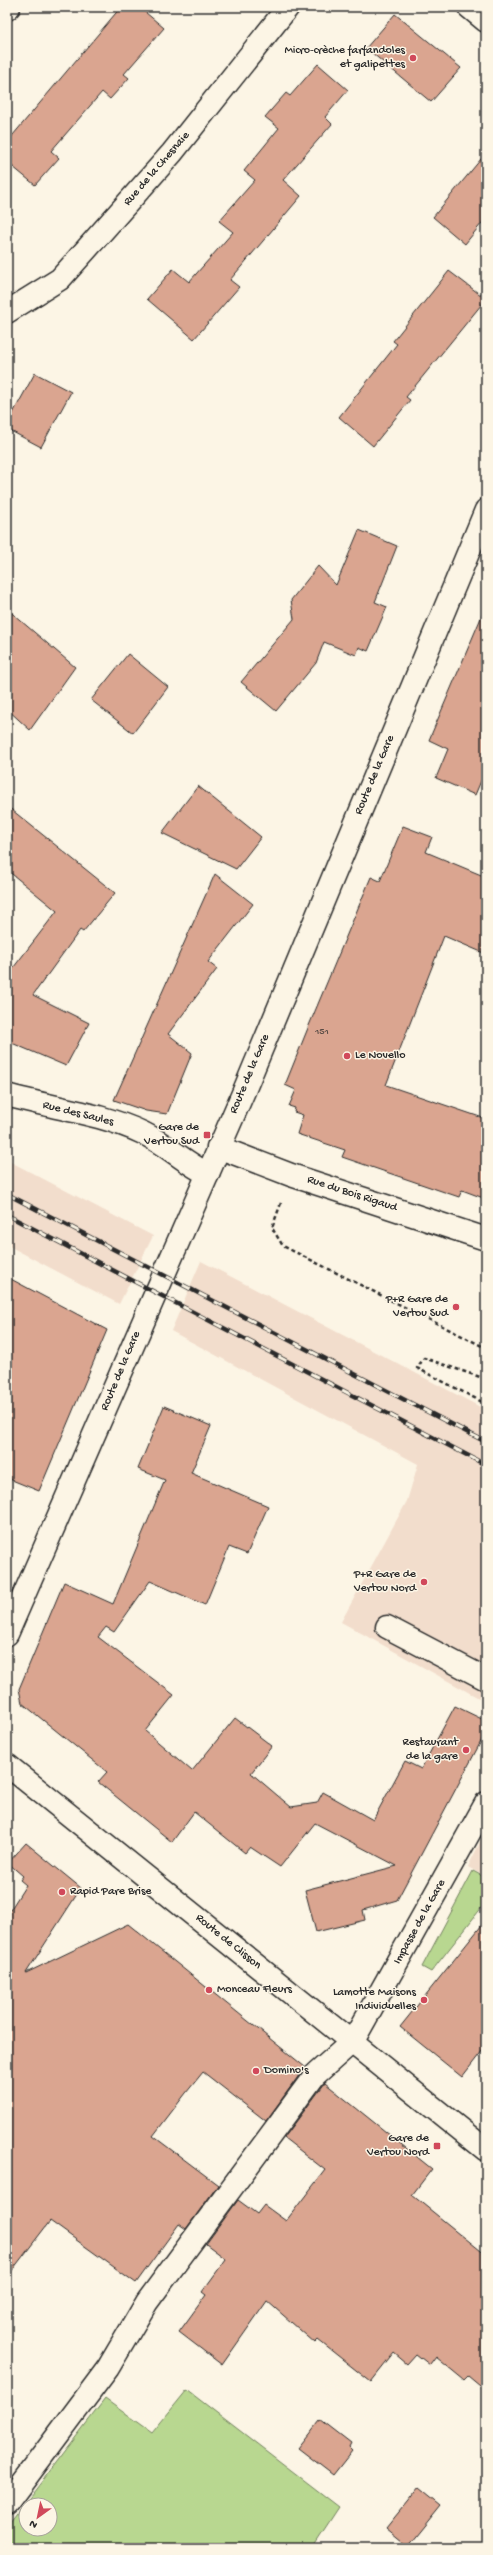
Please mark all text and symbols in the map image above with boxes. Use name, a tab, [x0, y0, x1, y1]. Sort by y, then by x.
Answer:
place label: Micro-crèche farfandoles et galipettes	[285, 44, 406, 72]
marker: Micro-crèche farfandoles et galipettes	[408, 53, 418, 63]
street label: Rue de la Chesnaie	[121, 128, 194, 209]
street label: Route de la Gare	[352, 732, 398, 817]
house number: 151	[314, 1026, 329, 1038]
street label: Route de la Gare	[227, 1031, 273, 1116]
place label: Le Novello	[355, 1049, 406, 1063]
marker: Le Novello	[342, 1051, 352, 1061]
street label: Rue des Saules	[41, 1098, 115, 1130]
place label: Gare de Vertou Sud	[143, 1121, 200, 1149]
marker: Gare de Vertou Sud	[202, 1130, 212, 1140]
street label: Rue du Bois Rigaud	[305, 1173, 400, 1215]
place label: P+R Gare de Vertou Sud	[385, 1293, 449, 1321]
marker: P+R Gare de Vertou Sud	[451, 1302, 461, 1312]
street label: Route de la Gare	[98, 1328, 144, 1413]
place label: P+R Gare de Vertou Nord	[353, 1568, 417, 1596]
marker: P+R Gare de Vertou Nord	[419, 1577, 429, 1587]
place label: Restaurant de la gare	[402, 1736, 459, 1764]
marker: Restaurant de la gare	[461, 1745, 471, 1755]
street label: Impasse de la Gare	[391, 1876, 449, 1967]
place label: Rapid Pare Brise	[70, 1885, 152, 1899]
marker: Rapid Pare Brise	[57, 1887, 67, 1897]
street label: Route de Clisson	[192, 1911, 264, 1973]
place label: Monceau Fleurs	[217, 1983, 293, 1997]
marker: Monceau Fleurs	[204, 1985, 214, 1995]
place label: Lamotte Maisons Individuelles	[333, 1986, 417, 2014]
marker: Lamotte Maisons Individuelles	[419, 1995, 429, 2005]
place label: Domino's	[263, 2064, 309, 2078]
marker: Domino's	[251, 2066, 261, 2076]
place label: Gare de Vertou Nord	[366, 2132, 430, 2160]
marker: Gare de Vertou Nord	[432, 2141, 442, 2151]
north arrow	[18, 2497, 58, 2537]
text: N	[27, 2517, 40, 2531]

